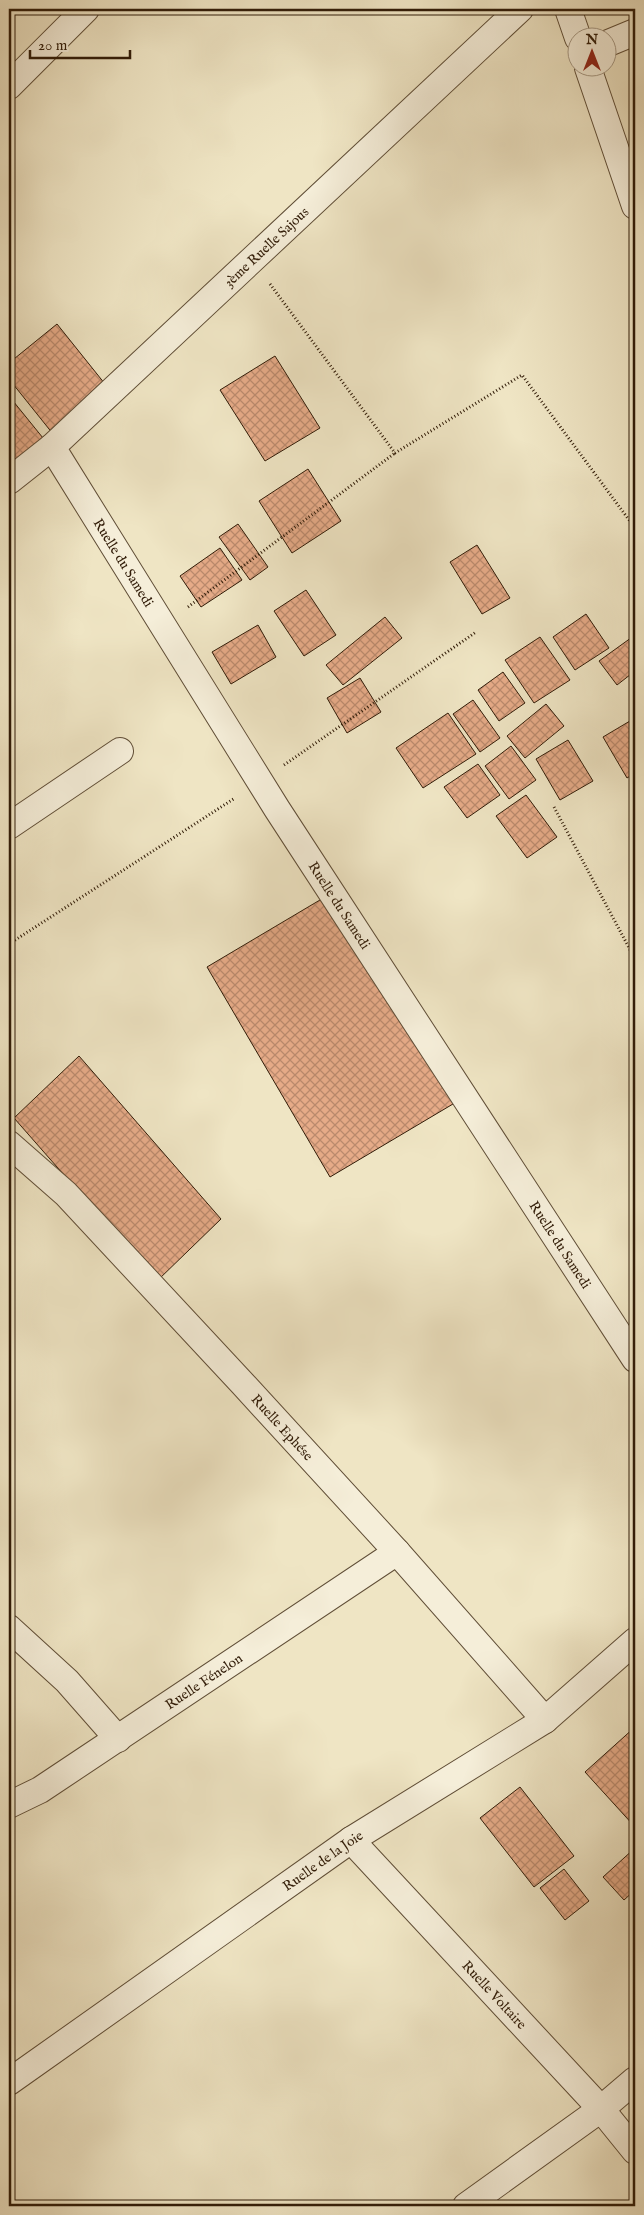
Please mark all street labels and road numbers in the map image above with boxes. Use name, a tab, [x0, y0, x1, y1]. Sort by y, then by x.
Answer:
street label: 3ème Ruelle Sajous	[221, 203, 313, 291]
street label: Ruelle du Samedi	[89, 515, 157, 611]
street label: Ruelle du Samedi	[304, 859, 374, 953]
street label: Ruelle du Samedi	[525, 1198, 595, 1293]
street label: Ruelle Ephése	[247, 1391, 317, 1465]
street label: Ruelle Fénelon	[162, 1649, 247, 1714]
street label: Ruelle de la Joie	[279, 1826, 367, 1896]
street label: Ruelle Voltaire	[458, 1957, 531, 2034]

